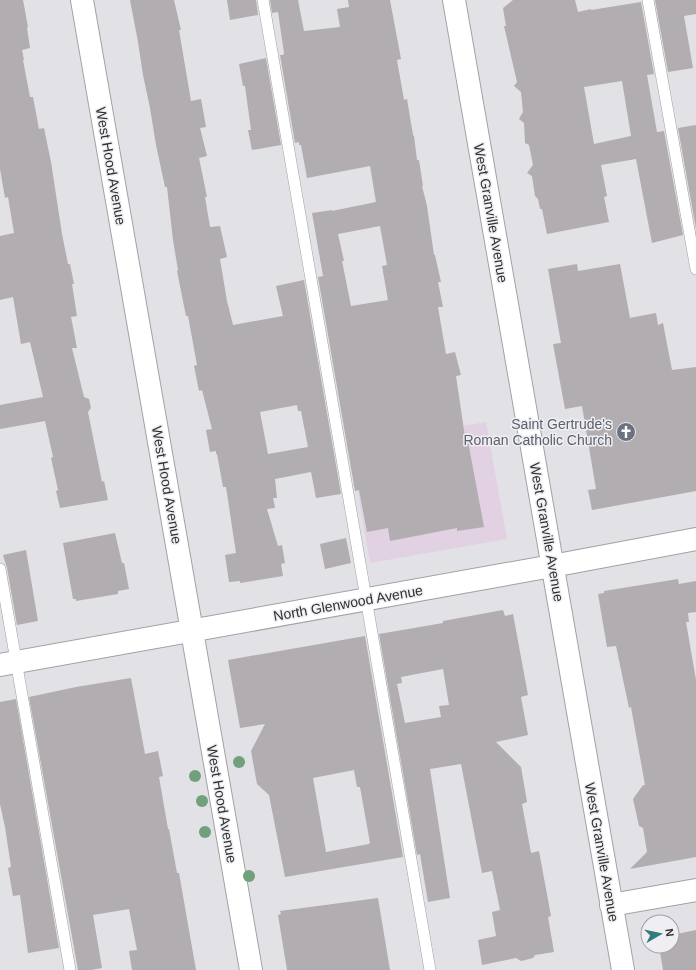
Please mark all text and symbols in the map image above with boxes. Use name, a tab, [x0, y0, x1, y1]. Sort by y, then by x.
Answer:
street label: West Hood Avenue	[93, 106, 129, 226]
street label: West Granville Avenue	[471, 142, 511, 284]
place label: Saint Gertrude's Roman Catholic Church	[463, 416, 612, 448]
church icon: Saint Gertrude's Roman Catholic Church	[615, 421, 637, 443]
street label: West Hood Avenue	[149, 425, 185, 545]
street label: West Granville Avenue	[527, 461, 567, 603]
street label: North Glenwood Avenue	[272, 582, 424, 624]
street label: West Hood Avenue	[204, 744, 240, 864]
street label: West Granville Avenue	[582, 781, 622, 923]
north arrow	[640, 914, 680, 954]
text: N	[663, 928, 676, 937]

